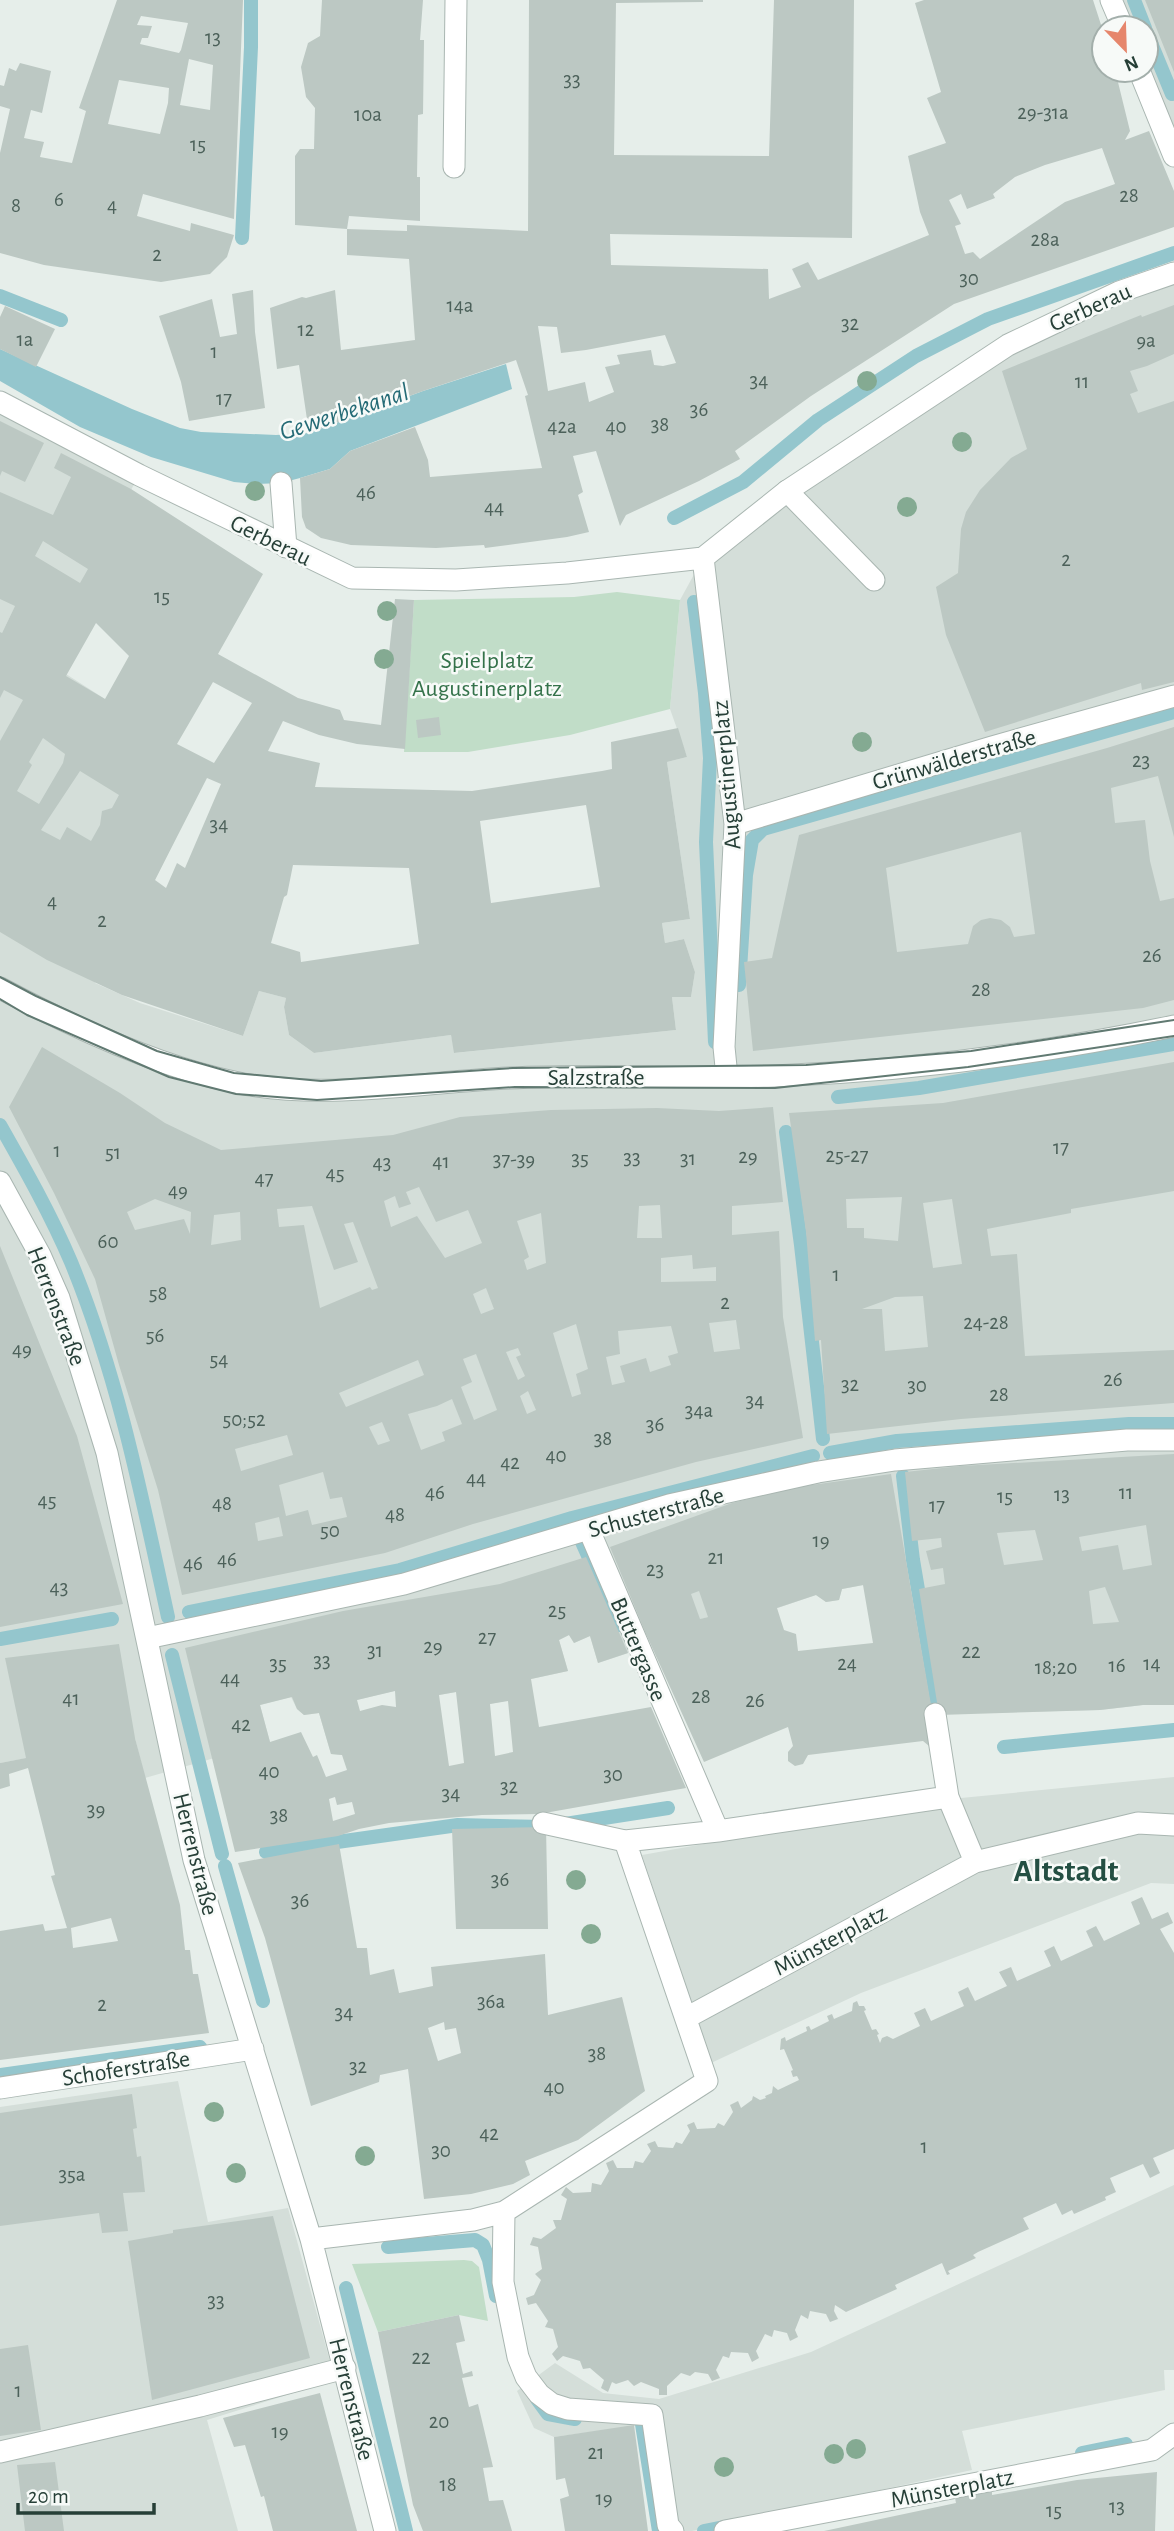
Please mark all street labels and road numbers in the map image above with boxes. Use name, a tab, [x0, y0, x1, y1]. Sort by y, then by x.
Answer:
street label: Gerberau	[1046, 279, 1135, 337]
street label: Gerberau	[226, 511, 315, 571]
street label: Augustinerplatz	[709, 699, 745, 851]
street label: Grünwälderstraße	[870, 725, 1039, 795]
street label: Salzstraße	[547, 1066, 645, 1090]
street label: Herrenstraße	[22, 1244, 90, 1369]
street label: Schusterstraße	[586, 1483, 727, 1543]
street label: Buttergasse	[606, 1594, 671, 1705]
street label: Herrenstraße	[168, 1790, 222, 1918]
street label: Münsterplatz	[770, 1901, 891, 1981]
street label: Schoferstraße	[61, 2047, 192, 2091]
street label: Herrenstraße	[324, 2335, 378, 2463]
street label: Münsterplatz	[889, 2465, 1016, 2513]

